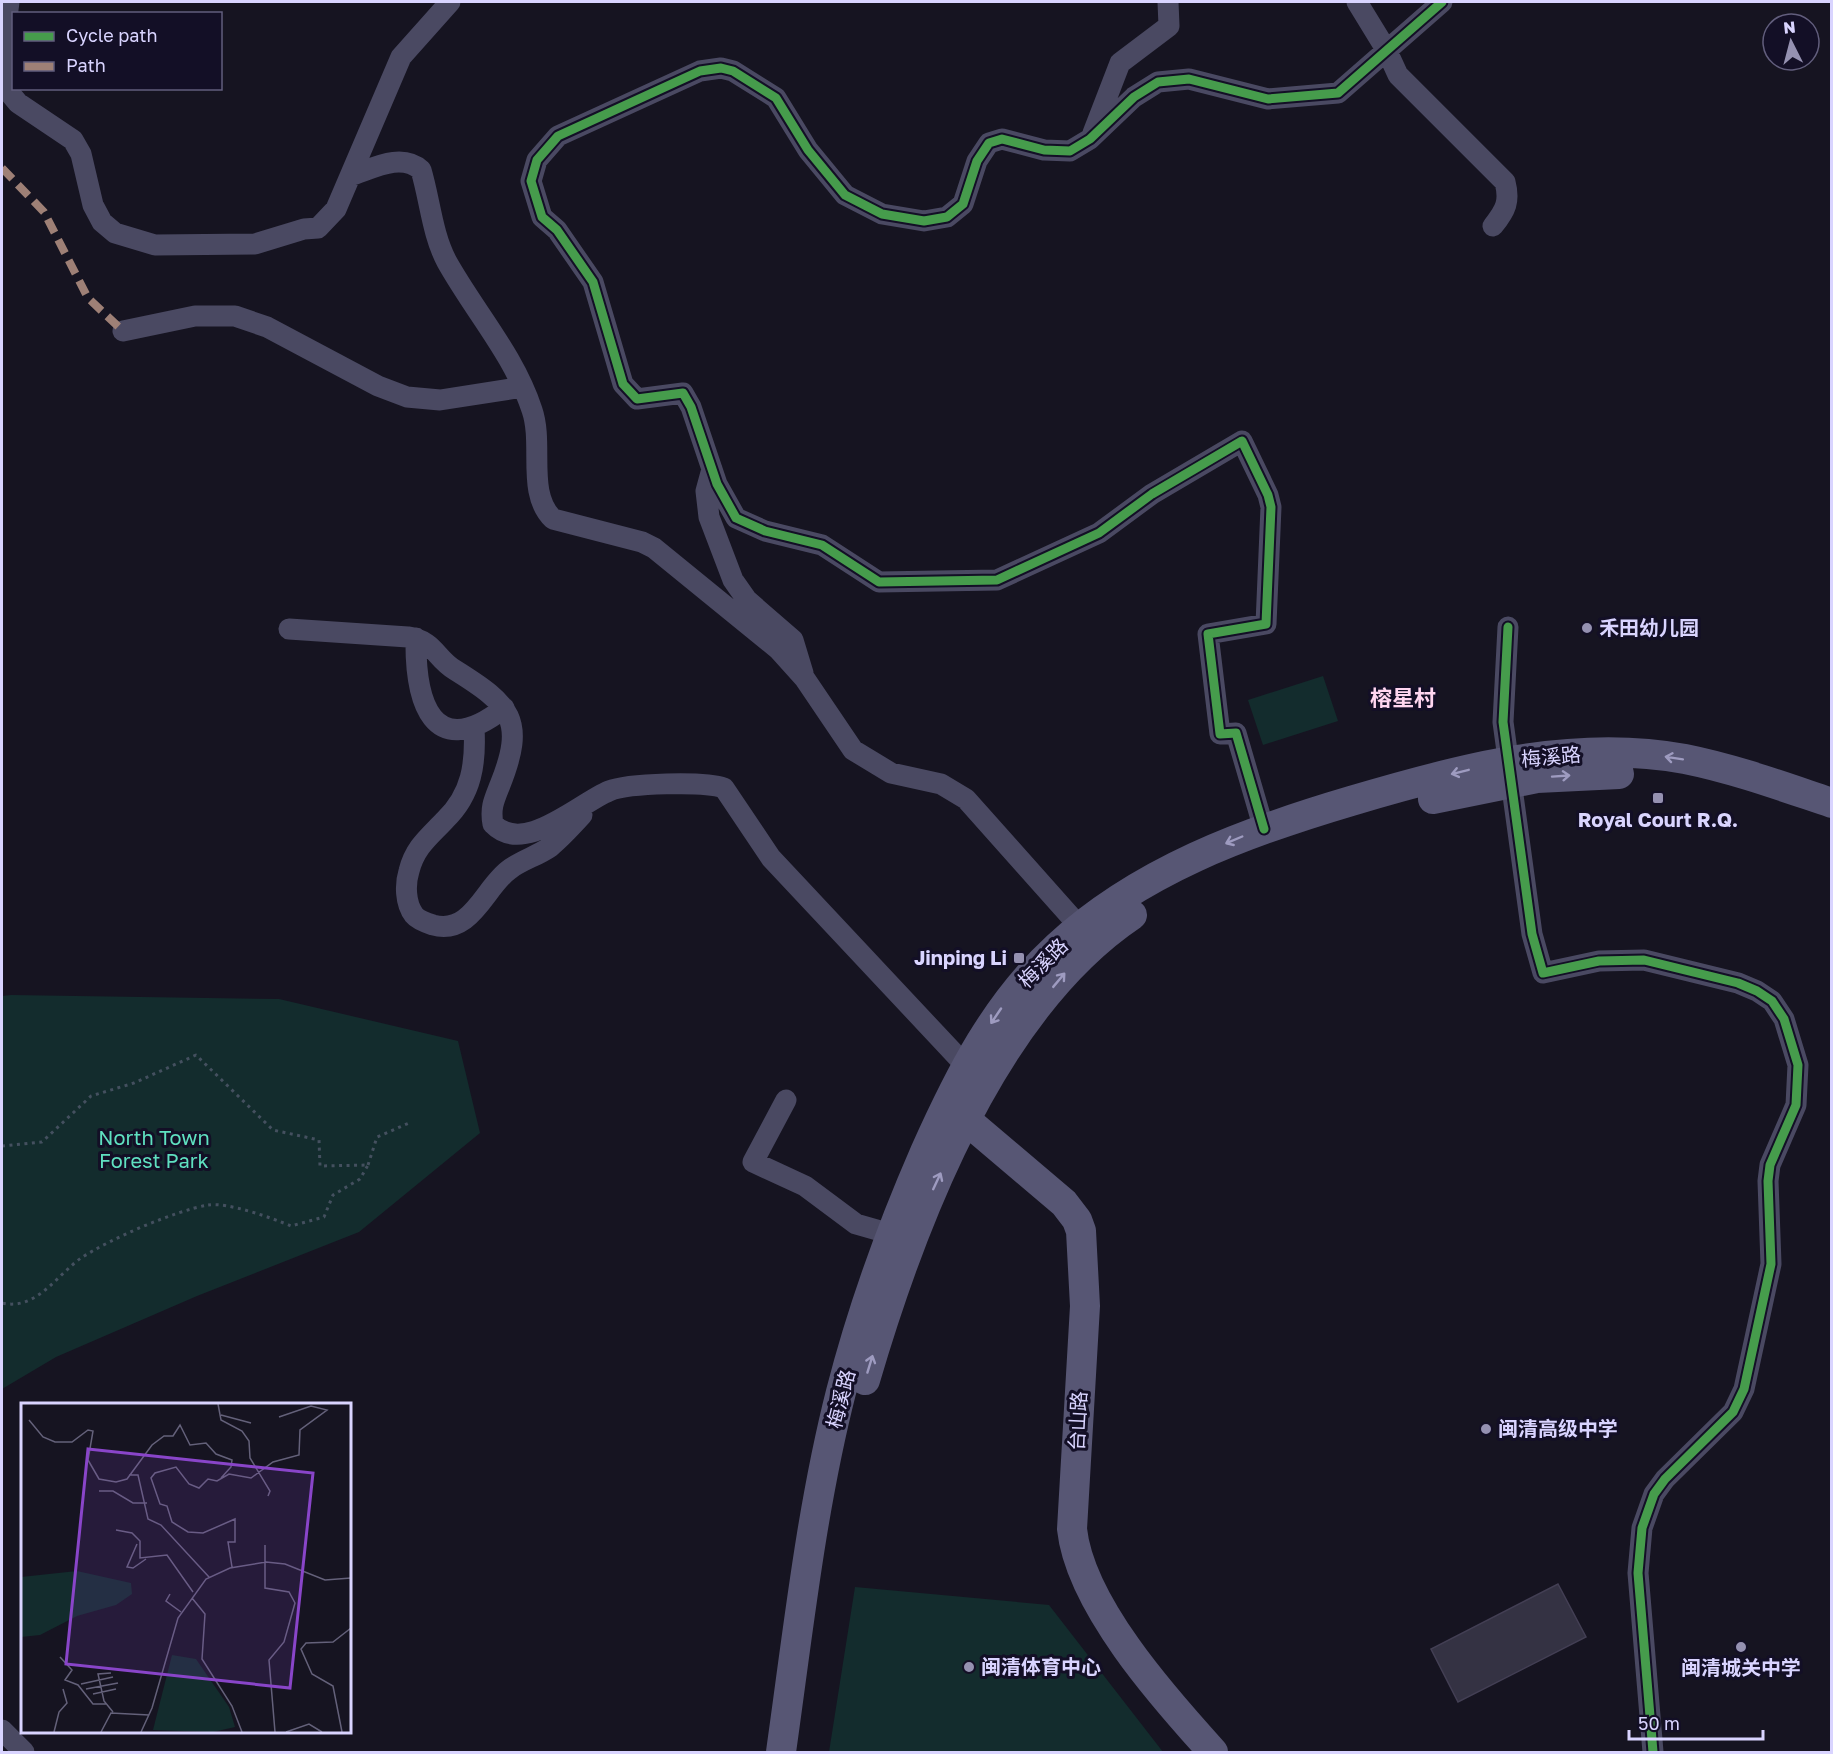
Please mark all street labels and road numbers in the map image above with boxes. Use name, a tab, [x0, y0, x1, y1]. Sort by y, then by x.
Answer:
street label: 梅溪路	[1520, 741, 1582, 771]
street label: 梅溪路	[1013, 933, 1072, 992]
street label: 梅溪路	[821, 1367, 859, 1431]
street label: 台山路	[1063, 1390, 1091, 1452]

